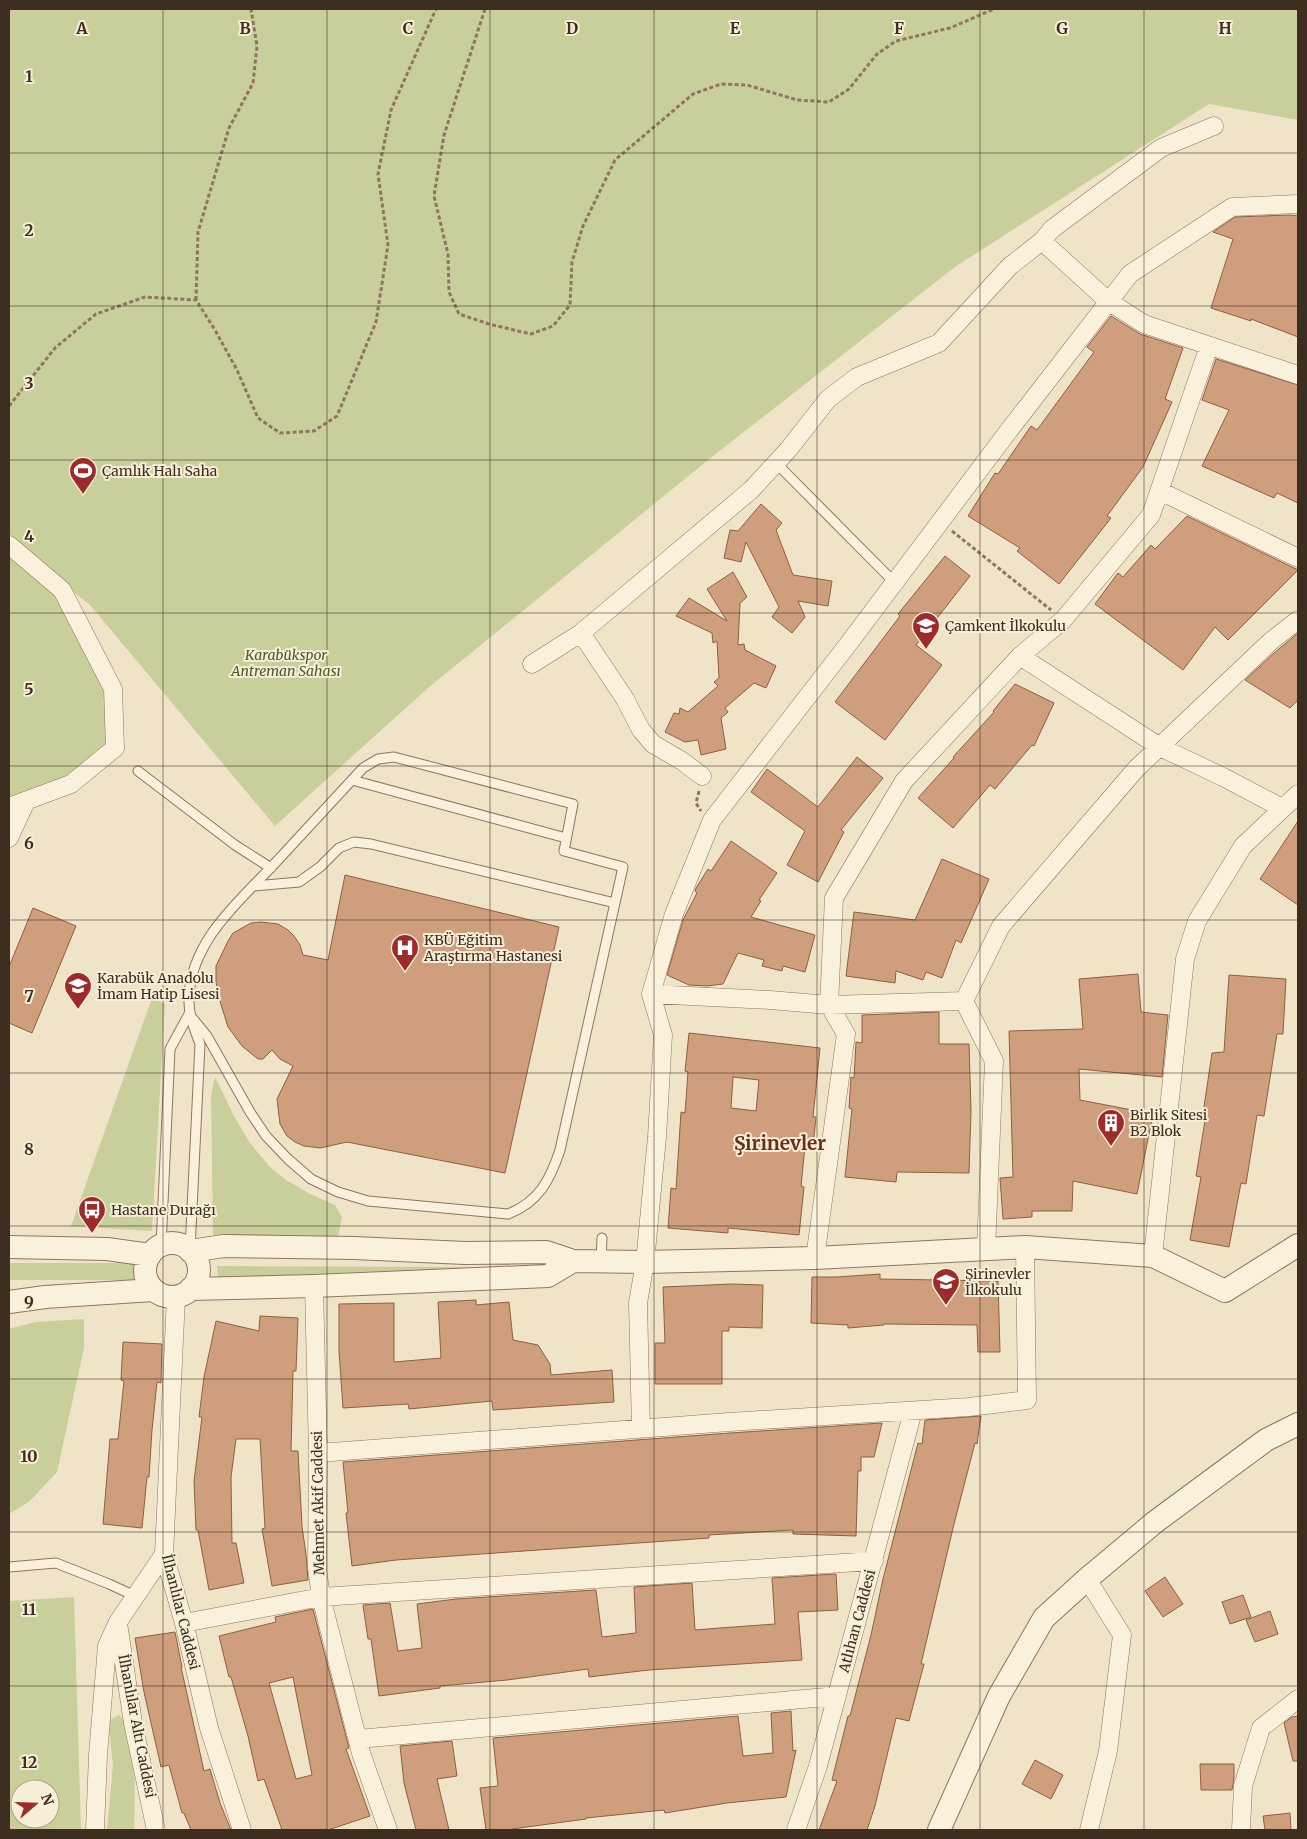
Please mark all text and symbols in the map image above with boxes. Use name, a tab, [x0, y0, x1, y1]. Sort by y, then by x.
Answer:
text: A	[75, 18, 88, 38]
text: B	[239, 18, 251, 38]
text: C	[403, 18, 413, 38]
text: D	[566, 18, 578, 38]
text: E	[730, 18, 741, 38]
text: F	[894, 18, 904, 38]
text: G	[1056, 18, 1068, 38]
text: H	[1218, 18, 1232, 38]
text: 1	[25, 66, 33, 86]
text: 2	[24, 220, 34, 240]
text: 3	[24, 373, 34, 393]
sports icon: Çamlık Halı Saha	[68, 456, 98, 495]
place label: Çamlık Halı Saha	[102, 462, 218, 480]
text: 4	[24, 526, 34, 546]
school or university icon: Çamkent İlkokulu	[911, 611, 941, 650]
place label: Çamkent İlkokulu	[945, 617, 1066, 635]
park label: Karabükspor Antreman Sahası	[230, 646, 341, 680]
text: 5	[24, 679, 34, 699]
text: 6	[24, 833, 34, 853]
place label: KBÜ Eğitim Araştırma Hastanesi	[423, 931, 563, 965]
hospital icon: KBÜ Eğitim Araştırma Hastanesi	[390, 933, 420, 972]
place label: Karabük Anadolu İmam Hatip Lisesi	[97, 969, 220, 1003]
school or university icon: Karabük Anadolu İmam Hatip Lisesi	[63, 971, 93, 1010]
text: 7	[24, 986, 34, 1006]
place label: Birlik Sitesi B2 Blok	[1130, 1106, 1208, 1140]
building icon: Birlik Sitesi B2 Blok	[1096, 1108, 1126, 1147]
district label: Şirinevler	[734, 1131, 826, 1155]
text: 8	[24, 1139, 34, 1159]
bus stop icon: Hastane Durağı	[77, 1195, 107, 1234]
place label: Hastane Durağı	[111, 1201, 216, 1219]
place label: Şirinevler İlkokulu	[965, 1265, 1031, 1299]
school or university icon: Şirinevler İlkokulu	[931, 1267, 961, 1306]
text: 9	[24, 1292, 34, 1312]
street label: Mehmet Akif Caddesi	[308, 1430, 328, 1575]
text: 10	[20, 1446, 38, 1466]
street label: İlhanlılar Caddesi	[158, 1552, 204, 1672]
street label: Atlıhan Caddesi	[834, 1567, 880, 1675]
text: 11	[22, 1599, 37, 1619]
street label: İlhanlılar Altı Caddesi	[114, 1653, 160, 1800]
text: 12	[21, 1752, 37, 1772]
north arrow	[10, 1779, 60, 1829]
text: N	[37, 1791, 58, 1808]

